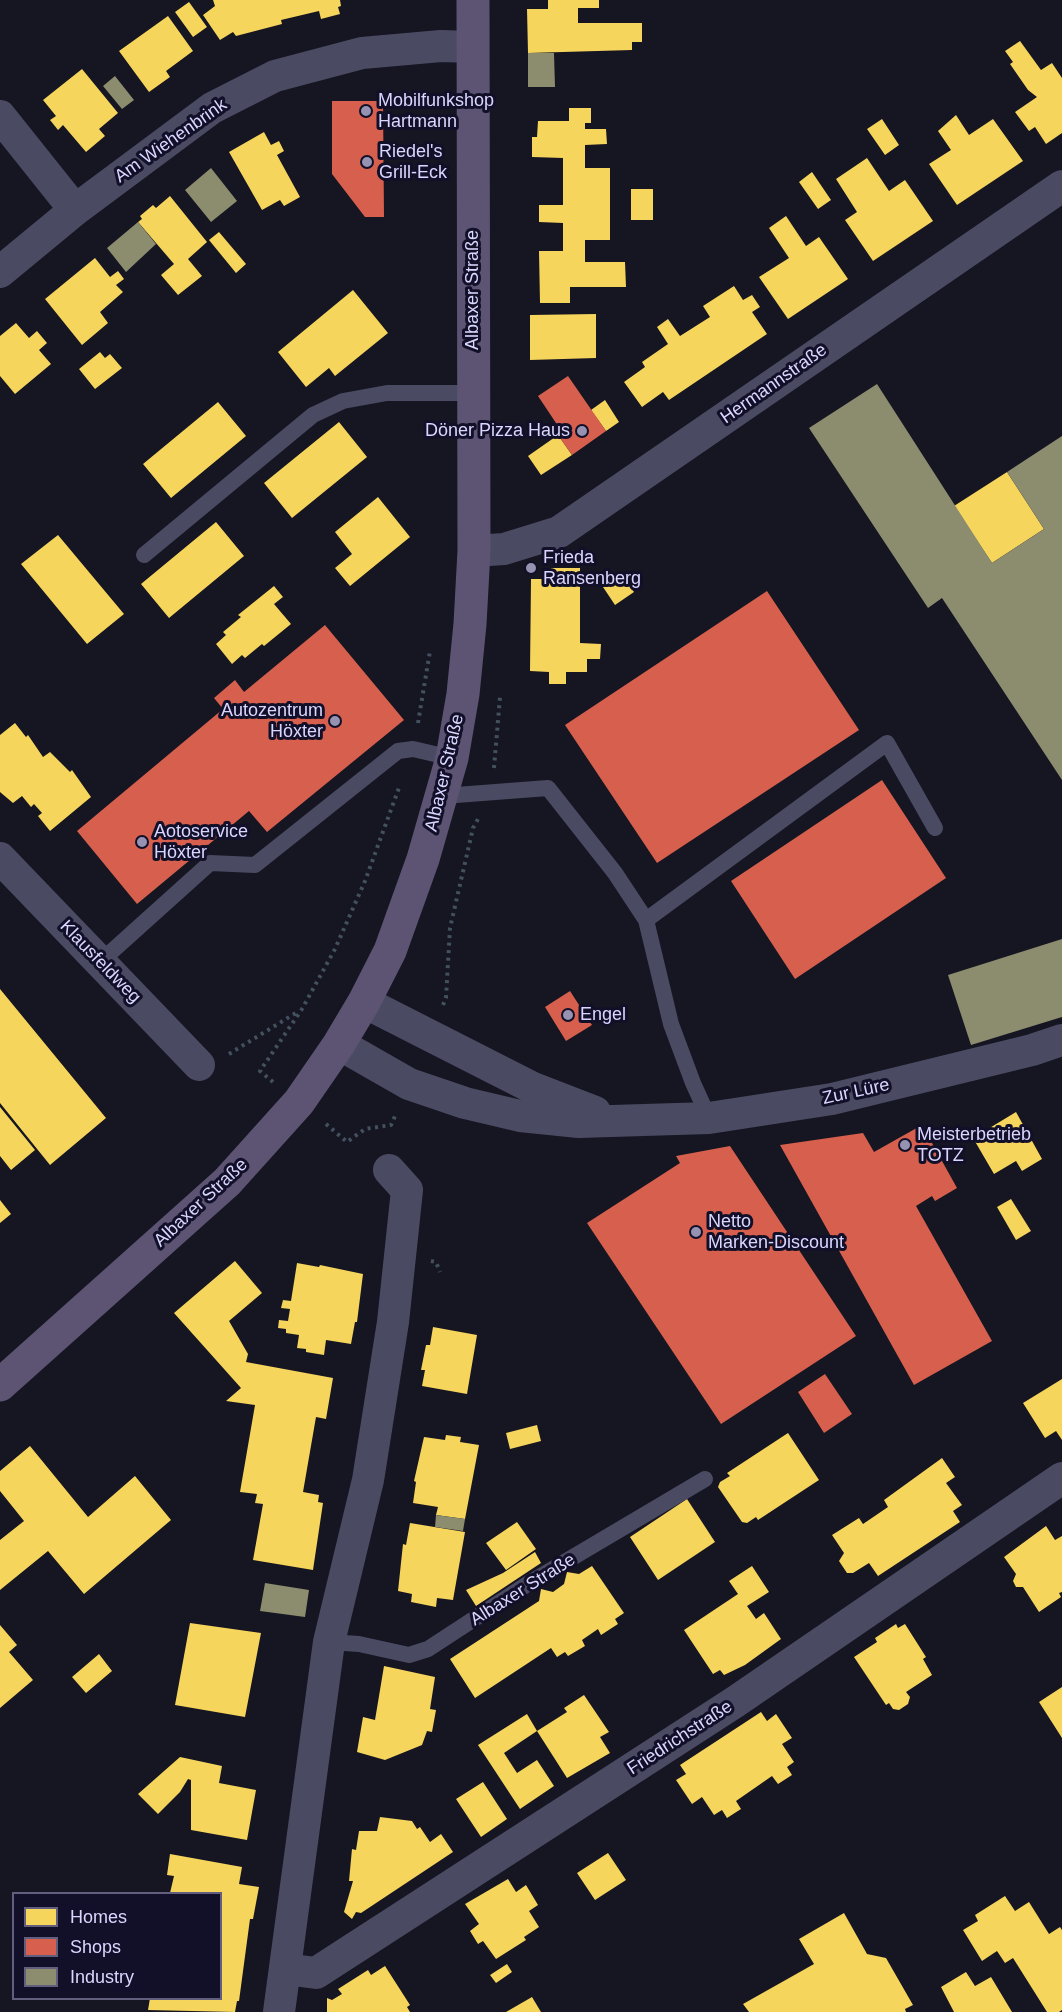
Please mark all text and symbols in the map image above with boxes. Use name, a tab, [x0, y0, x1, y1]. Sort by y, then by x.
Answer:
place label: Mobilfunkshop Hartmann	[378, 90, 494, 132]
street label: Am Wiehenbrink	[111, 94, 231, 188]
marker: Mobilfunkshop Hartmann	[359, 104, 373, 118]
place label: Riedel's Grill-Eck	[379, 141, 447, 184]
marker: Riedel's Grill-Eck	[360, 155, 374, 169]
street label: Albaxer Straße	[462, 230, 484, 350]
street label: Hermannstraße	[717, 339, 831, 429]
place label: Döner Pizza Haus	[425, 420, 570, 442]
marker: Döner Pizza Haus	[575, 424, 589, 438]
place label: Frieda Ransenberg	[543, 547, 641, 590]
marker: Frieda Ransenberg	[524, 561, 538, 575]
place label: Autozentrum Höxter	[221, 700, 323, 742]
street label: Albaxer Straße	[421, 712, 469, 834]
marker: Autozentrum Höxter	[328, 714, 342, 728]
place label: Aotoservice Höxter	[154, 821, 248, 864]
marker: Aotoservice Höxter	[135, 835, 149, 849]
street label: Klausfeldweg	[55, 916, 145, 1008]
place label: Engel	[580, 1004, 626, 1026]
marker: Engel	[561, 1008, 575, 1022]
street label: Zur Lüre	[820, 1074, 892, 1110]
place label: Meisterbetrieb TOTZ	[917, 1124, 1031, 1166]
marker: Meisterbetrieb TOTZ	[898, 1138, 912, 1152]
street label: Albaxer Straße	[150, 1154, 252, 1252]
place label: Netto Marken-Discount	[708, 1211, 844, 1254]
marker: Netto Marken-Discount	[689, 1225, 703, 1239]
street label: Albaxer Straße	[466, 1549, 580, 1631]
street label: Friedrichstraße	[623, 1696, 737, 1780]
legend	[12, 1892, 222, 2000]
text: Homes	[70, 1907, 127, 1927]
text: Shops	[70, 1937, 121, 1957]
text: Industry	[70, 1967, 134, 1987]

